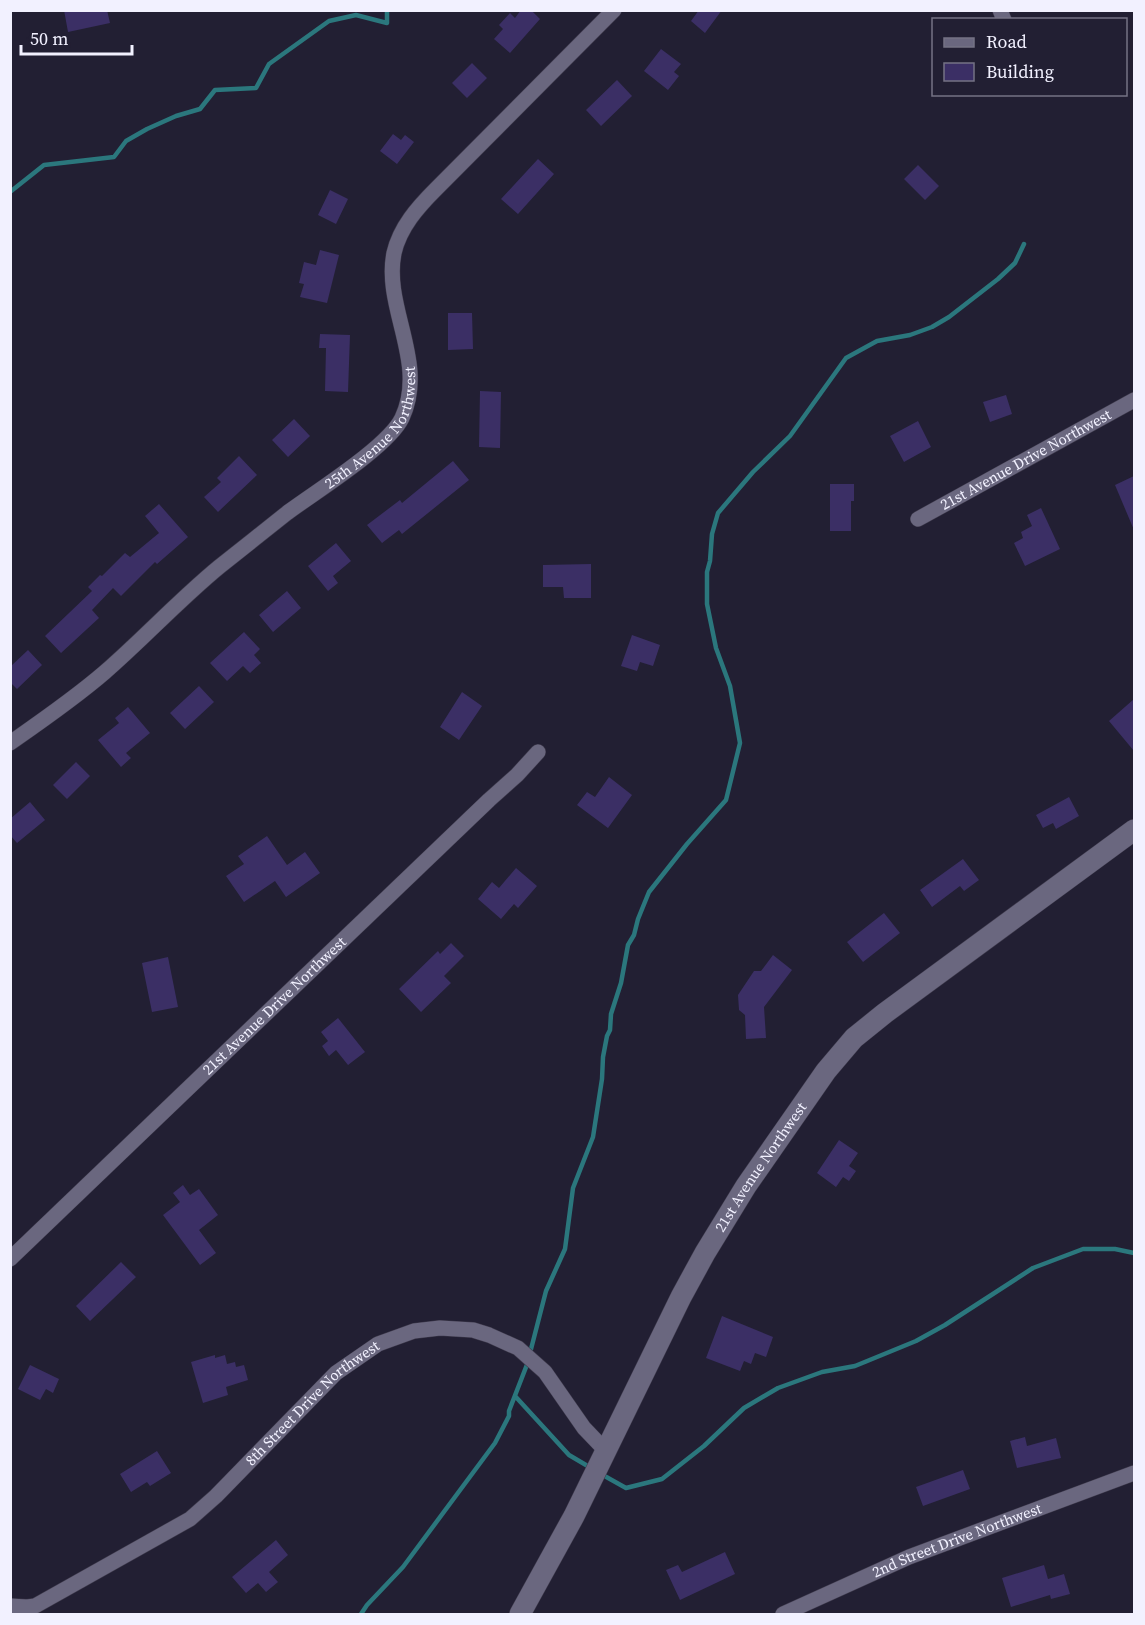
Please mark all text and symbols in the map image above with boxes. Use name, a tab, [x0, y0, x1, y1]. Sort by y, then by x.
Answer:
scale bar	[21, 18, 132, 56]
legend	[932, 18, 1127, 96]
text: 50 m	[30, 26, 68, 51]
text: Road	[986, 29, 1027, 54]
text: Building	[986, 59, 1054, 84]
street label: 25th Avenue Northwest	[320, 365, 420, 494]
street label: 21st Avenue Drive Northwest	[936, 404, 1115, 515]
street label: 21st Avenue Drive Northwest	[197, 931, 351, 1079]
street label: 21st Avenue Northwest	[709, 1098, 811, 1236]
street label: 8th Street Drive Northwest	[240, 1335, 384, 1470]
street label: 2nd Street Drive Northwest	[869, 1497, 1044, 1582]

